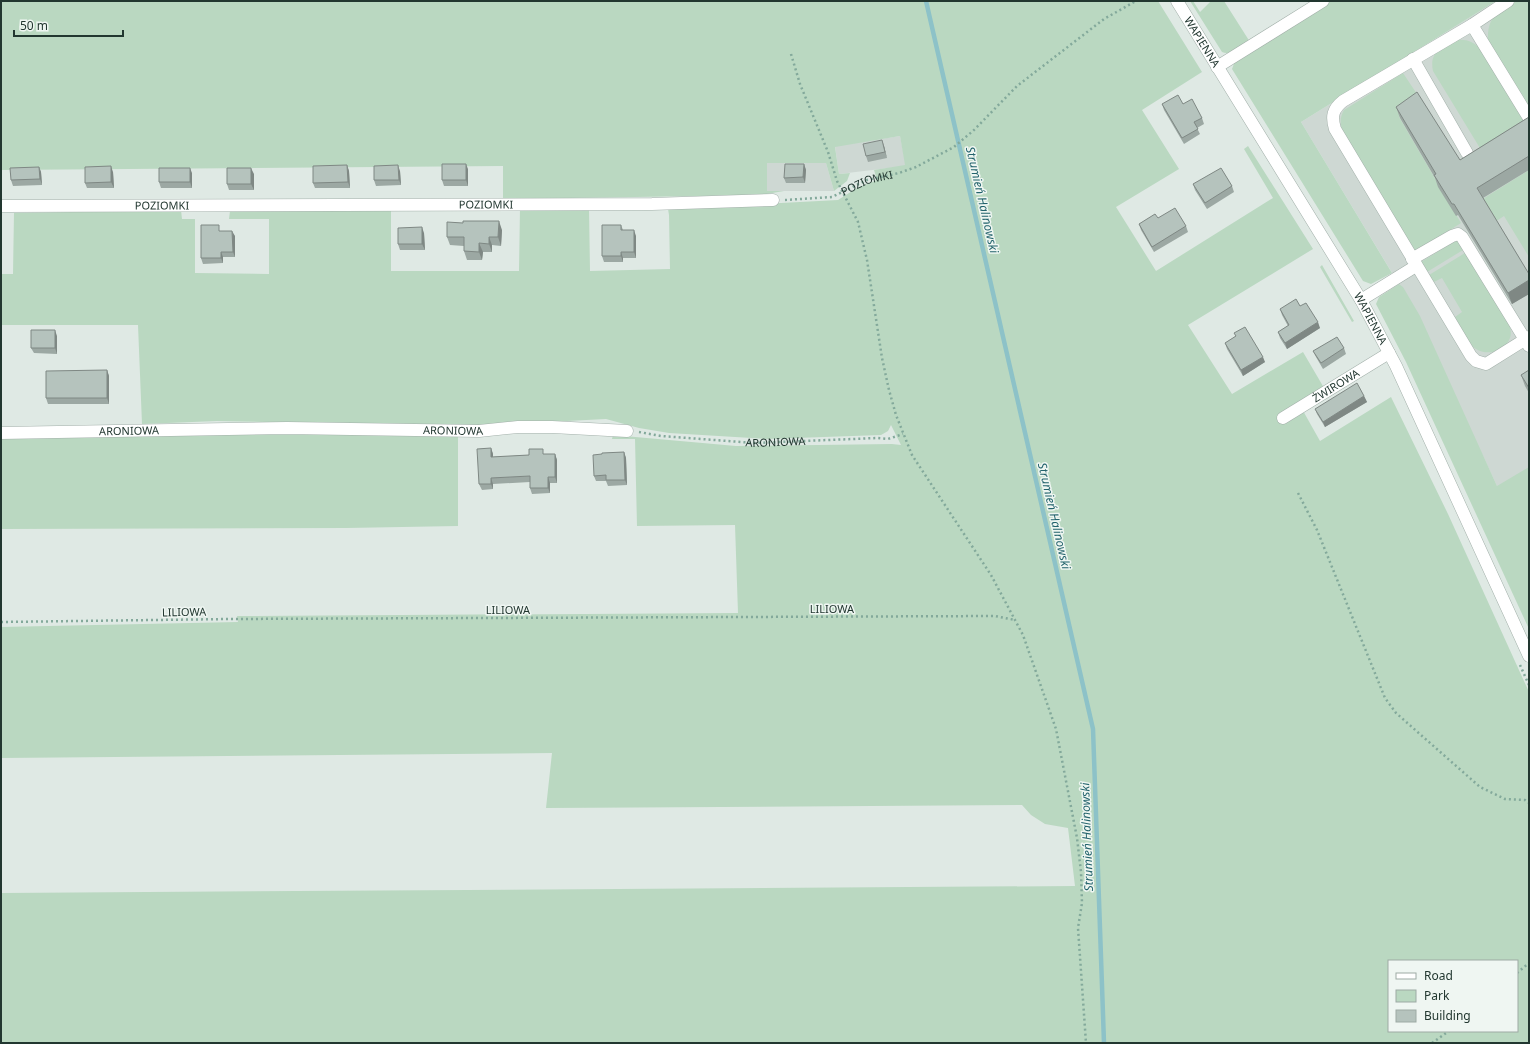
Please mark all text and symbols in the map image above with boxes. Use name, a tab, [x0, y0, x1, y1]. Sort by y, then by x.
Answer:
scale bar	[14, 12, 123, 38]
street label: WAPIENNA	[1181, 13, 1224, 71]
text: 50 m	[20, 17, 48, 34]
water label: Strumień Halinowski	[962, 145, 1003, 256]
street label: POZIOMKI	[838, 167, 894, 199]
street label: POZIOMKI	[459, 196, 513, 212]
street label: POZIOMKI	[135, 197, 189, 213]
street label: WAPIENNA	[1351, 289, 1392, 348]
street label: ŻWIROWA	[1309, 365, 1363, 405]
street label: ARONIOWA	[99, 422, 160, 438]
street label: ARONIOWA	[423, 422, 485, 438]
street label: ARONIOWA	[745, 433, 807, 450]
water label: Strumień Halinowski	[1034, 461, 1075, 572]
street label: LILIOWA	[810, 601, 855, 616]
street label: LILIOWA	[486, 602, 531, 617]
street label: LILIOWA	[162, 604, 207, 619]
water label: Strumień Halinowski	[1076, 781, 1097, 892]
legend	[1388, 960, 1518, 1032]
text: Road	[1424, 967, 1453, 984]
text: Park	[1424, 987, 1450, 1004]
text: Building	[1424, 1007, 1471, 1024]

